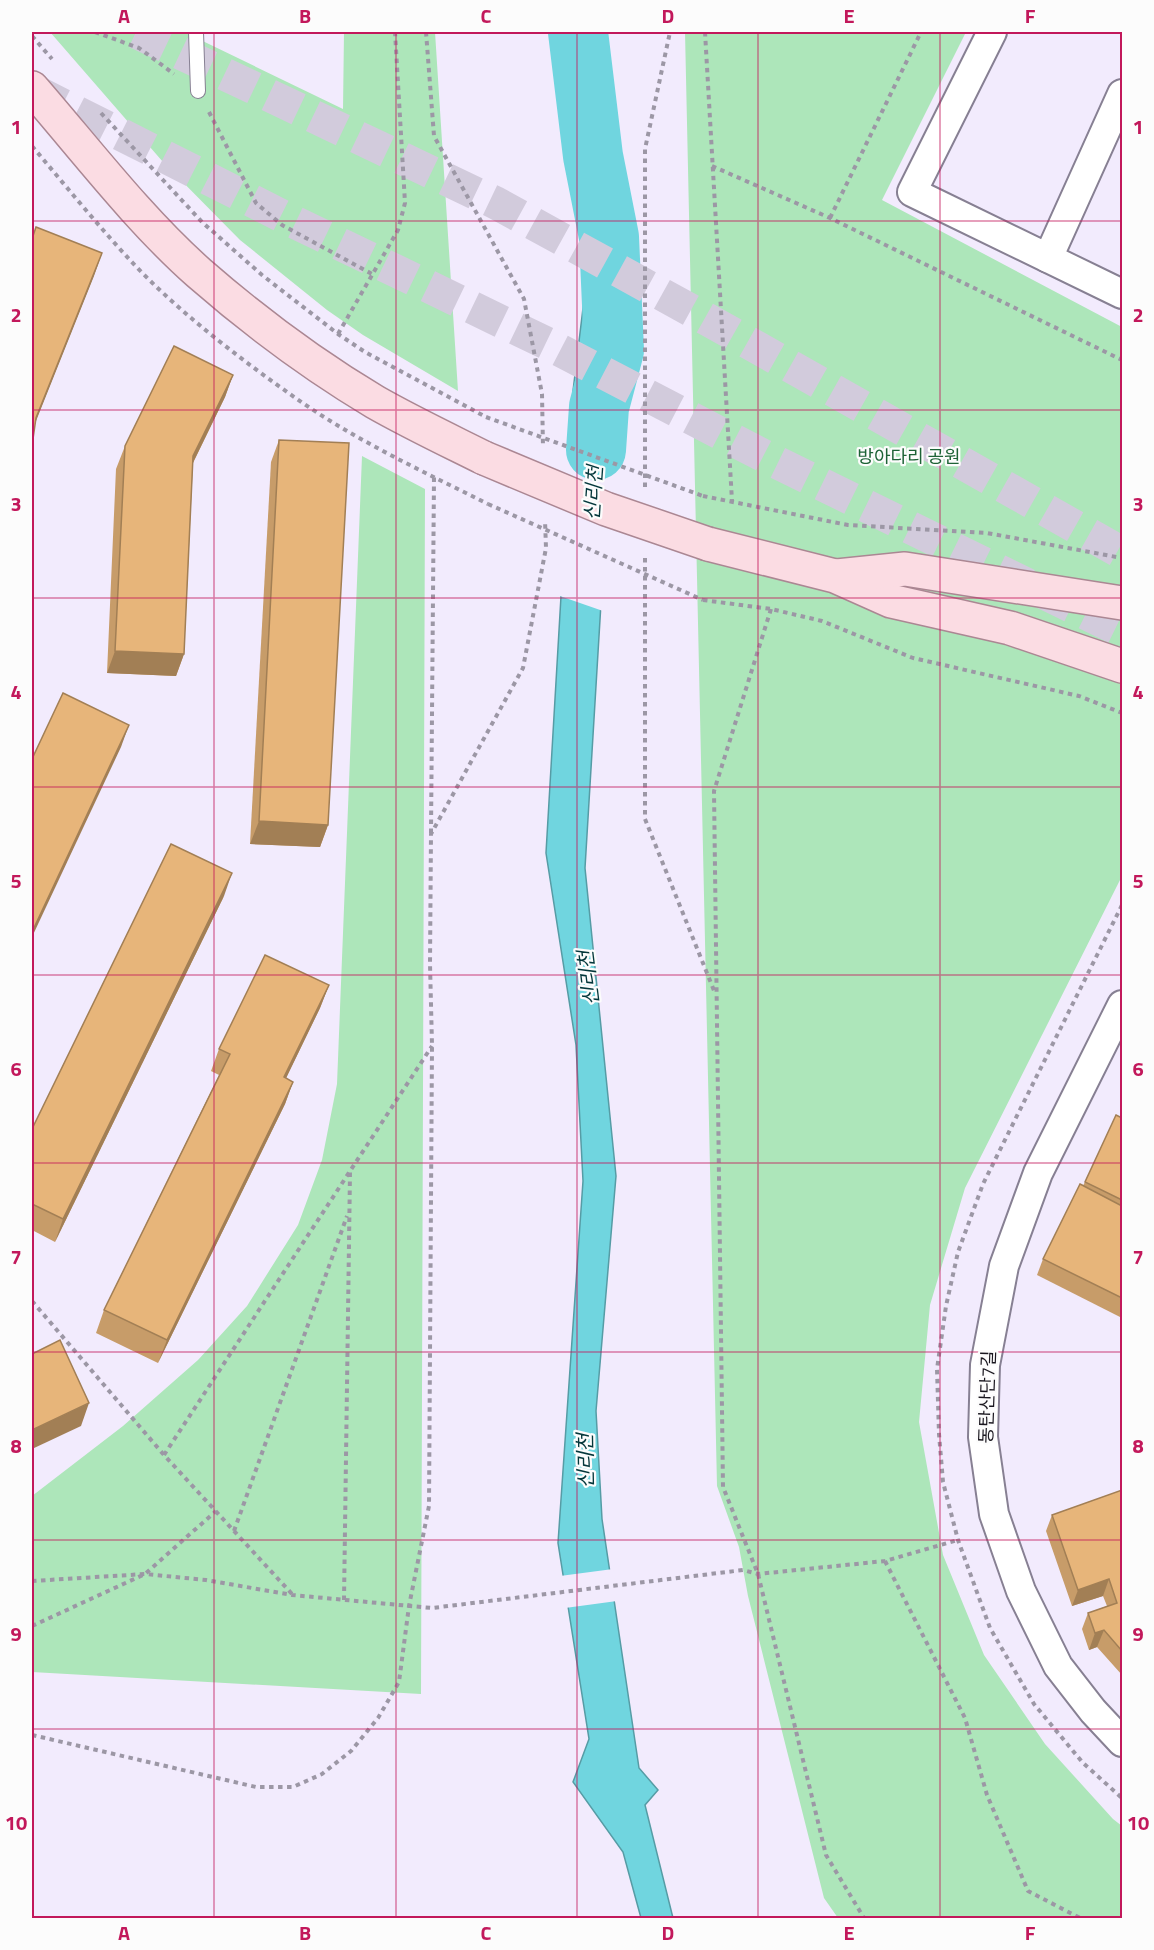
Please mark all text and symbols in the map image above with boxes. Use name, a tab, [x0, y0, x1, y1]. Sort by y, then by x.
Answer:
text: A	[118, 0, 130, 31]
text: B	[299, 0, 311, 31]
text: C	[481, 0, 492, 31]
text: D	[662, 0, 674, 31]
text: E	[843, 0, 855, 31]
text: F	[1025, 0, 1036, 31]
text: 1	[10, 111, 22, 142]
text: 1	[1132, 111, 1144, 142]
text: 2	[10, 299, 22, 330]
text: 2	[1132, 299, 1144, 330]
park label: 방아다리 공원	[857, 443, 961, 470]
water label: 신리천	[576, 462, 611, 522]
text: 3	[10, 488, 22, 519]
text: 3	[1132, 488, 1144, 519]
text: 4	[10, 676, 22, 707]
text: 4	[1132, 676, 1144, 707]
text: 5	[10, 865, 22, 896]
text: 5	[1132, 865, 1144, 896]
water label: 신리천	[569, 946, 607, 1007]
text: 6	[10, 1053, 22, 1084]
text: 6	[1132, 1053, 1144, 1084]
text: 7	[10, 1241, 22, 1272]
text: 7	[1132, 1241, 1144, 1272]
street label: 동탄산단7길	[972, 1350, 1002, 1444]
text: 8	[10, 1430, 22, 1461]
text: 8	[1132, 1430, 1144, 1461]
water label: 신리천	[569, 1431, 601, 1489]
text: 9	[10, 1618, 22, 1649]
text: 9	[1132, 1618, 1144, 1649]
text: 10	[5, 1807, 27, 1838]
text: 10	[1127, 1807, 1149, 1838]
text: A	[118, 1917, 130, 1948]
text: B	[299, 1917, 311, 1948]
text: C	[481, 1917, 492, 1948]
text: D	[662, 1917, 674, 1948]
text: E	[843, 1917, 855, 1948]
text: F	[1025, 1917, 1036, 1948]

